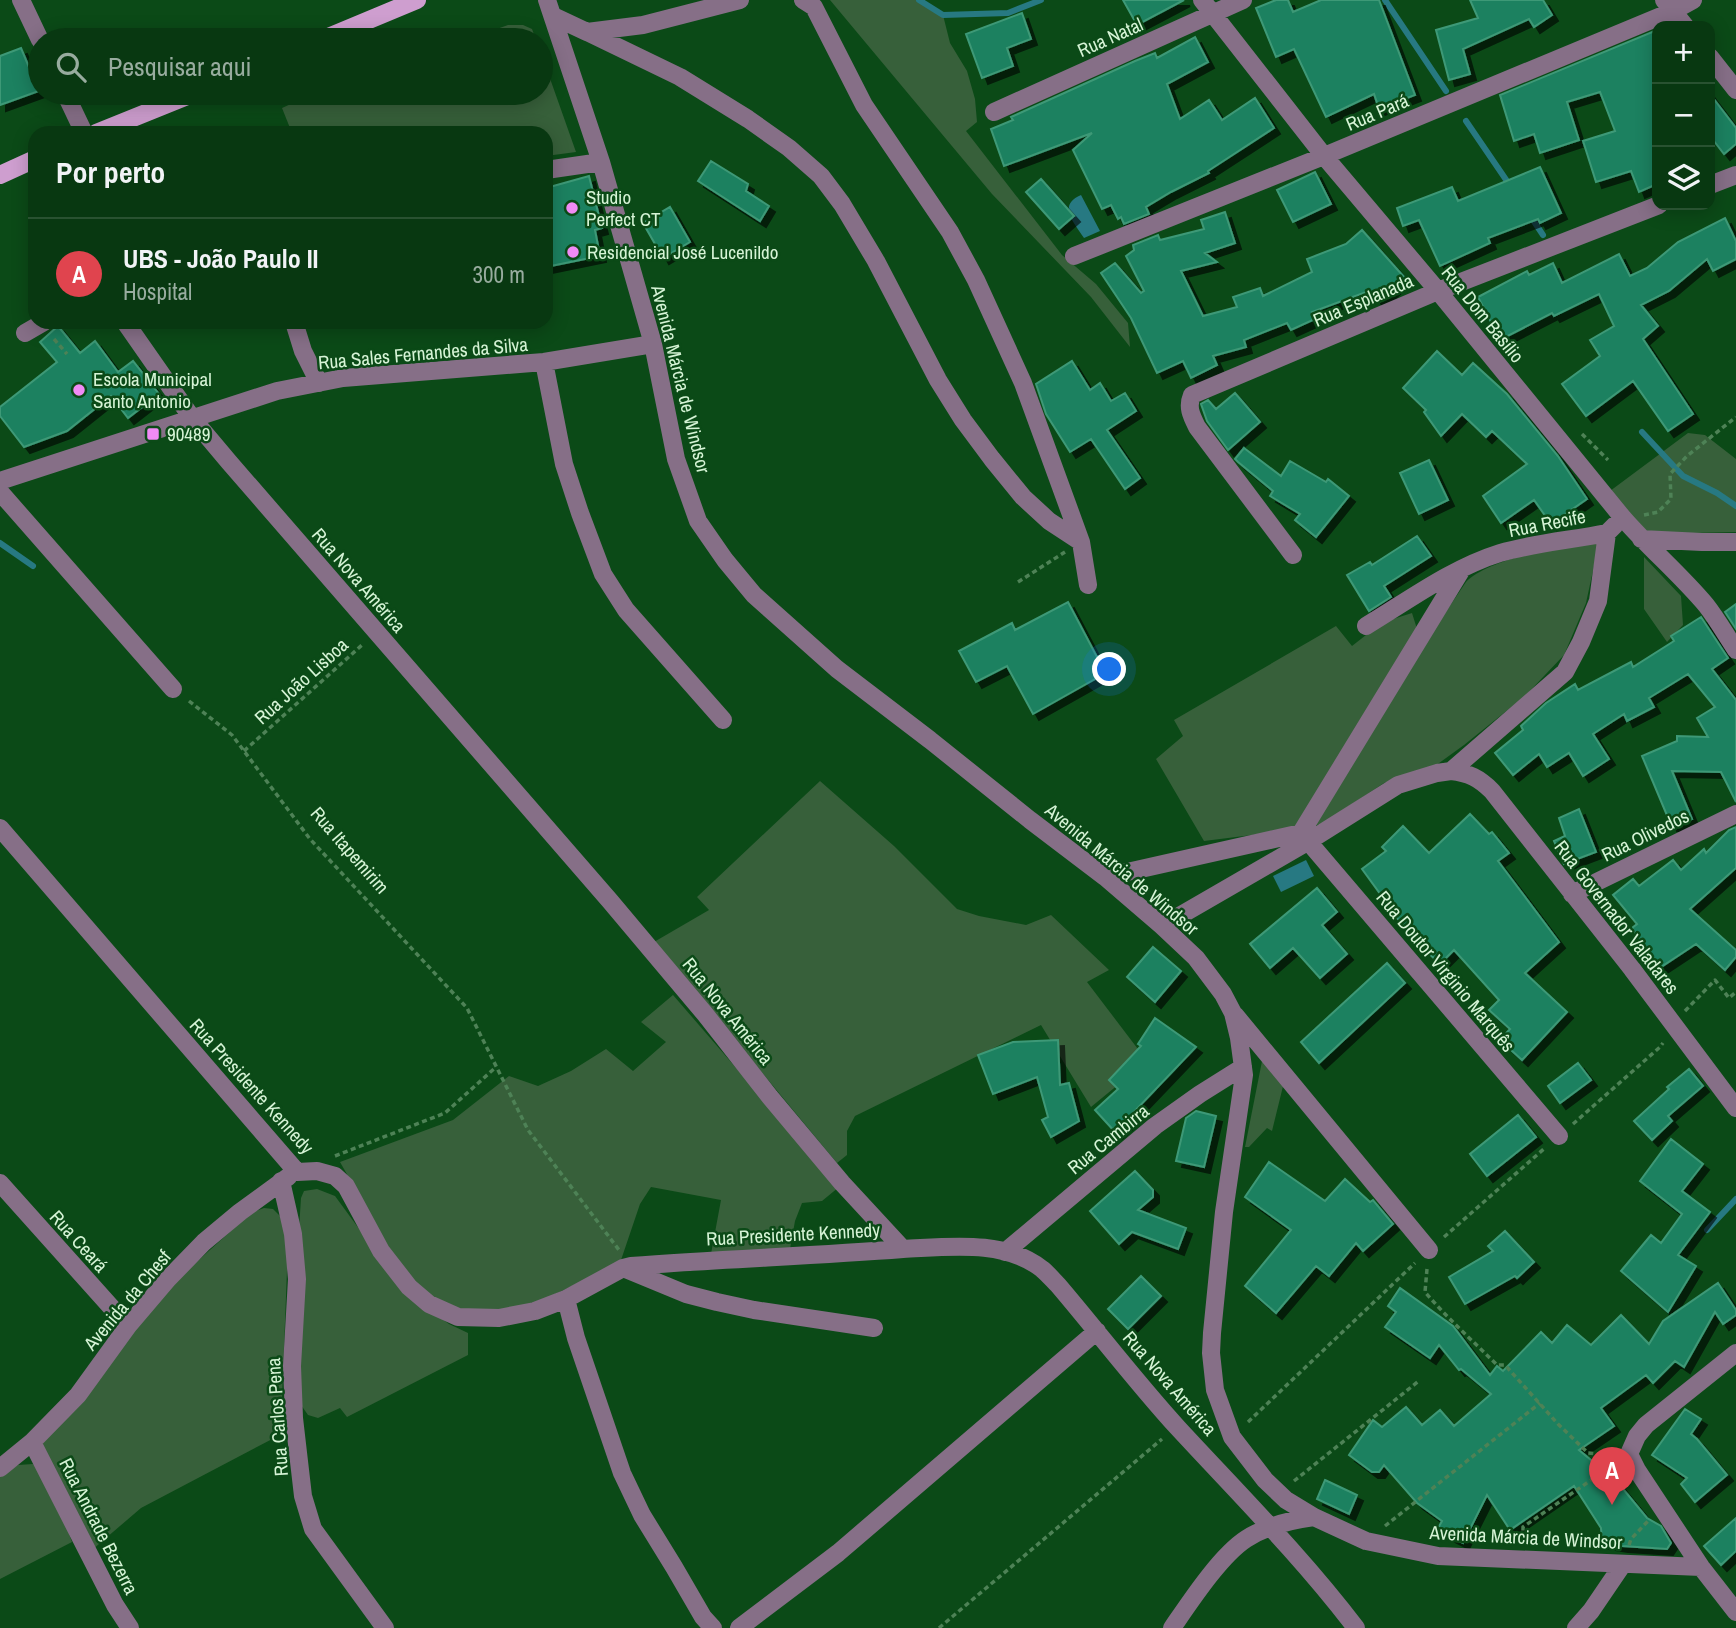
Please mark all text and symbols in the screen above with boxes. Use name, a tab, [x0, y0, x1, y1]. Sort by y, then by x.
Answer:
street label: Rua Natal	[1073, 11, 1147, 63]
map controls	[1652, 21, 1715, 210]
button: +	[1652, 21, 1715, 84]
search box	[28, 28, 553, 105]
icon: search	[52, 48, 90, 86]
text: Pesquisar aqui	[108, 49, 251, 84]
button: −	[1652, 84, 1715, 147]
street label: Rua Pará	[1342, 87, 1413, 137]
button: layers	[1652, 147, 1715, 210]
text: Por perto	[56, 152, 165, 192]
place label: Studio Perfect CT	[586, 184, 661, 232]
marker: Studio Perfect CT	[564, 200, 580, 216]
place label: Residencial José Lucenildo	[587, 239, 778, 265]
text: UBS - João Paulo II	[123, 241, 319, 276]
marker: Residencial José Lucenildo	[565, 244, 581, 260]
text: A	[72, 259, 86, 290]
text: 300 m	[473, 259, 525, 290]
street label: Rua Dom Basílio	[1436, 260, 1530, 368]
street label: Rua Esplanada	[1309, 267, 1417, 333]
text: Hospital	[123, 276, 192, 307]
street label: Avenida Márcia de Windsor	[645, 281, 717, 476]
street label: Rua Sales Fernandes da Silva	[317, 331, 529, 375]
place label: Escola Municipal Santo Antonio	[93, 366, 212, 414]
marker: Escola Municipal Santo Antonio	[71, 382, 87, 398]
place label: 90489	[167, 421, 210, 447]
marker: 90489	[145, 426, 161, 442]
street label: Rua Recife	[1506, 503, 1588, 543]
street label: Rua Nova América	[306, 522, 412, 638]
street label: Rua João Lisboa	[249, 632, 354, 730]
your location	[1092, 652, 1126, 686]
street label: Avenida Márcia de Windsor	[1039, 796, 1205, 941]
street label: Rua Itapemirim	[305, 801, 395, 899]
street label: Rua Olivedos	[1597, 803, 1693, 867]
street label: Rua Governador Valadares	[1549, 835, 1685, 999]
street label: Rua Doutor Virginio Marquês	[1371, 885, 1521, 1057]
street label: Rua Nova América	[677, 952, 779, 1070]
street label: Rua Presidente Kennedy	[184, 1013, 320, 1160]
street label: Rua Cambirra	[1062, 1098, 1154, 1180]
street label: Rua Ceará	[44, 1204, 114, 1278]
street label: Rua Presidente Kennedy	[705, 1216, 881, 1252]
street label: Avenida da Chesf	[77, 1244, 177, 1356]
street label: Rua Nova América	[1117, 1325, 1223, 1441]
street label: Rua Carlos Pena	[260, 1357, 294, 1477]
pin: A	[1589, 1447, 1635, 1505]
street label: Rua Andrade Bezerra	[53, 1453, 145, 1599]
street label: Avenida Márcia de Windsor	[1428, 1519, 1624, 1555]

